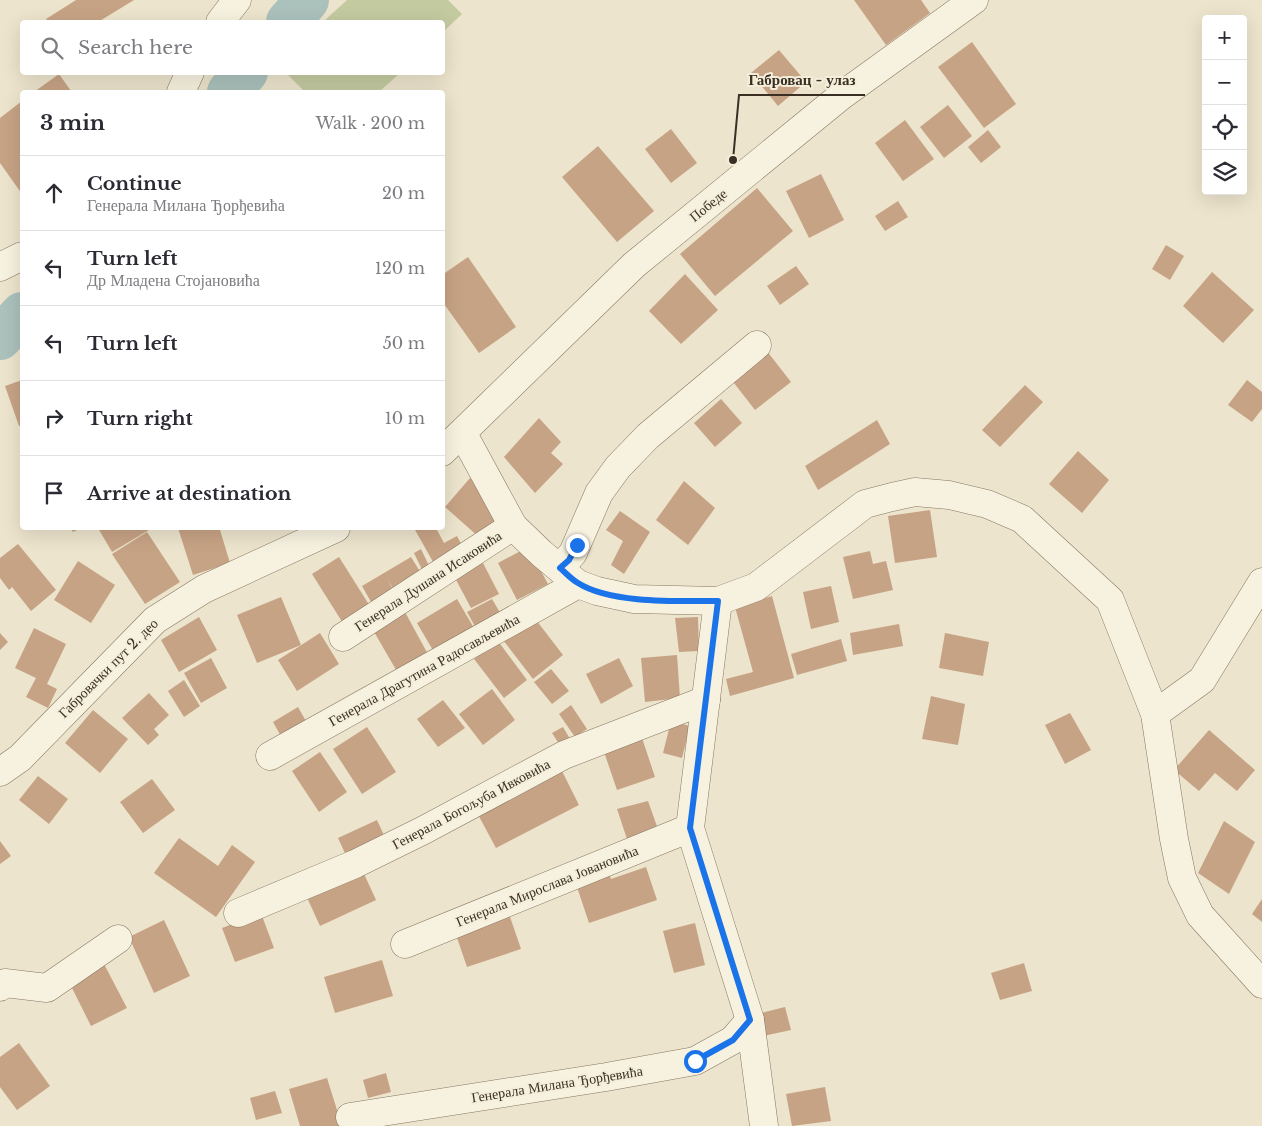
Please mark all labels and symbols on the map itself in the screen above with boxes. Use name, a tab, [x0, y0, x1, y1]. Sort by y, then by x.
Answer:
callout: Габровац - улаз	[739, 65, 865, 95]
text: Габровац - улаз	[749, 70, 855, 89]
street label: Победе	[685, 184, 731, 226]
street label: Генерала Душана Исаковића	[351, 526, 506, 635]
route end	[566, 534, 589, 557]
street label: Генерала Драгутина Радосављевића	[325, 609, 523, 730]
street label: Габровачки пут 2. део	[54, 614, 162, 722]
street label: Генерала Богољуба Ивковића	[389, 754, 554, 853]
street label: Генерала Мирослава Јовановића	[453, 841, 641, 931]
route start	[684, 1050, 707, 1073]
street label: Генерала Милана Ђорђевића	[470, 1061, 645, 1106]

